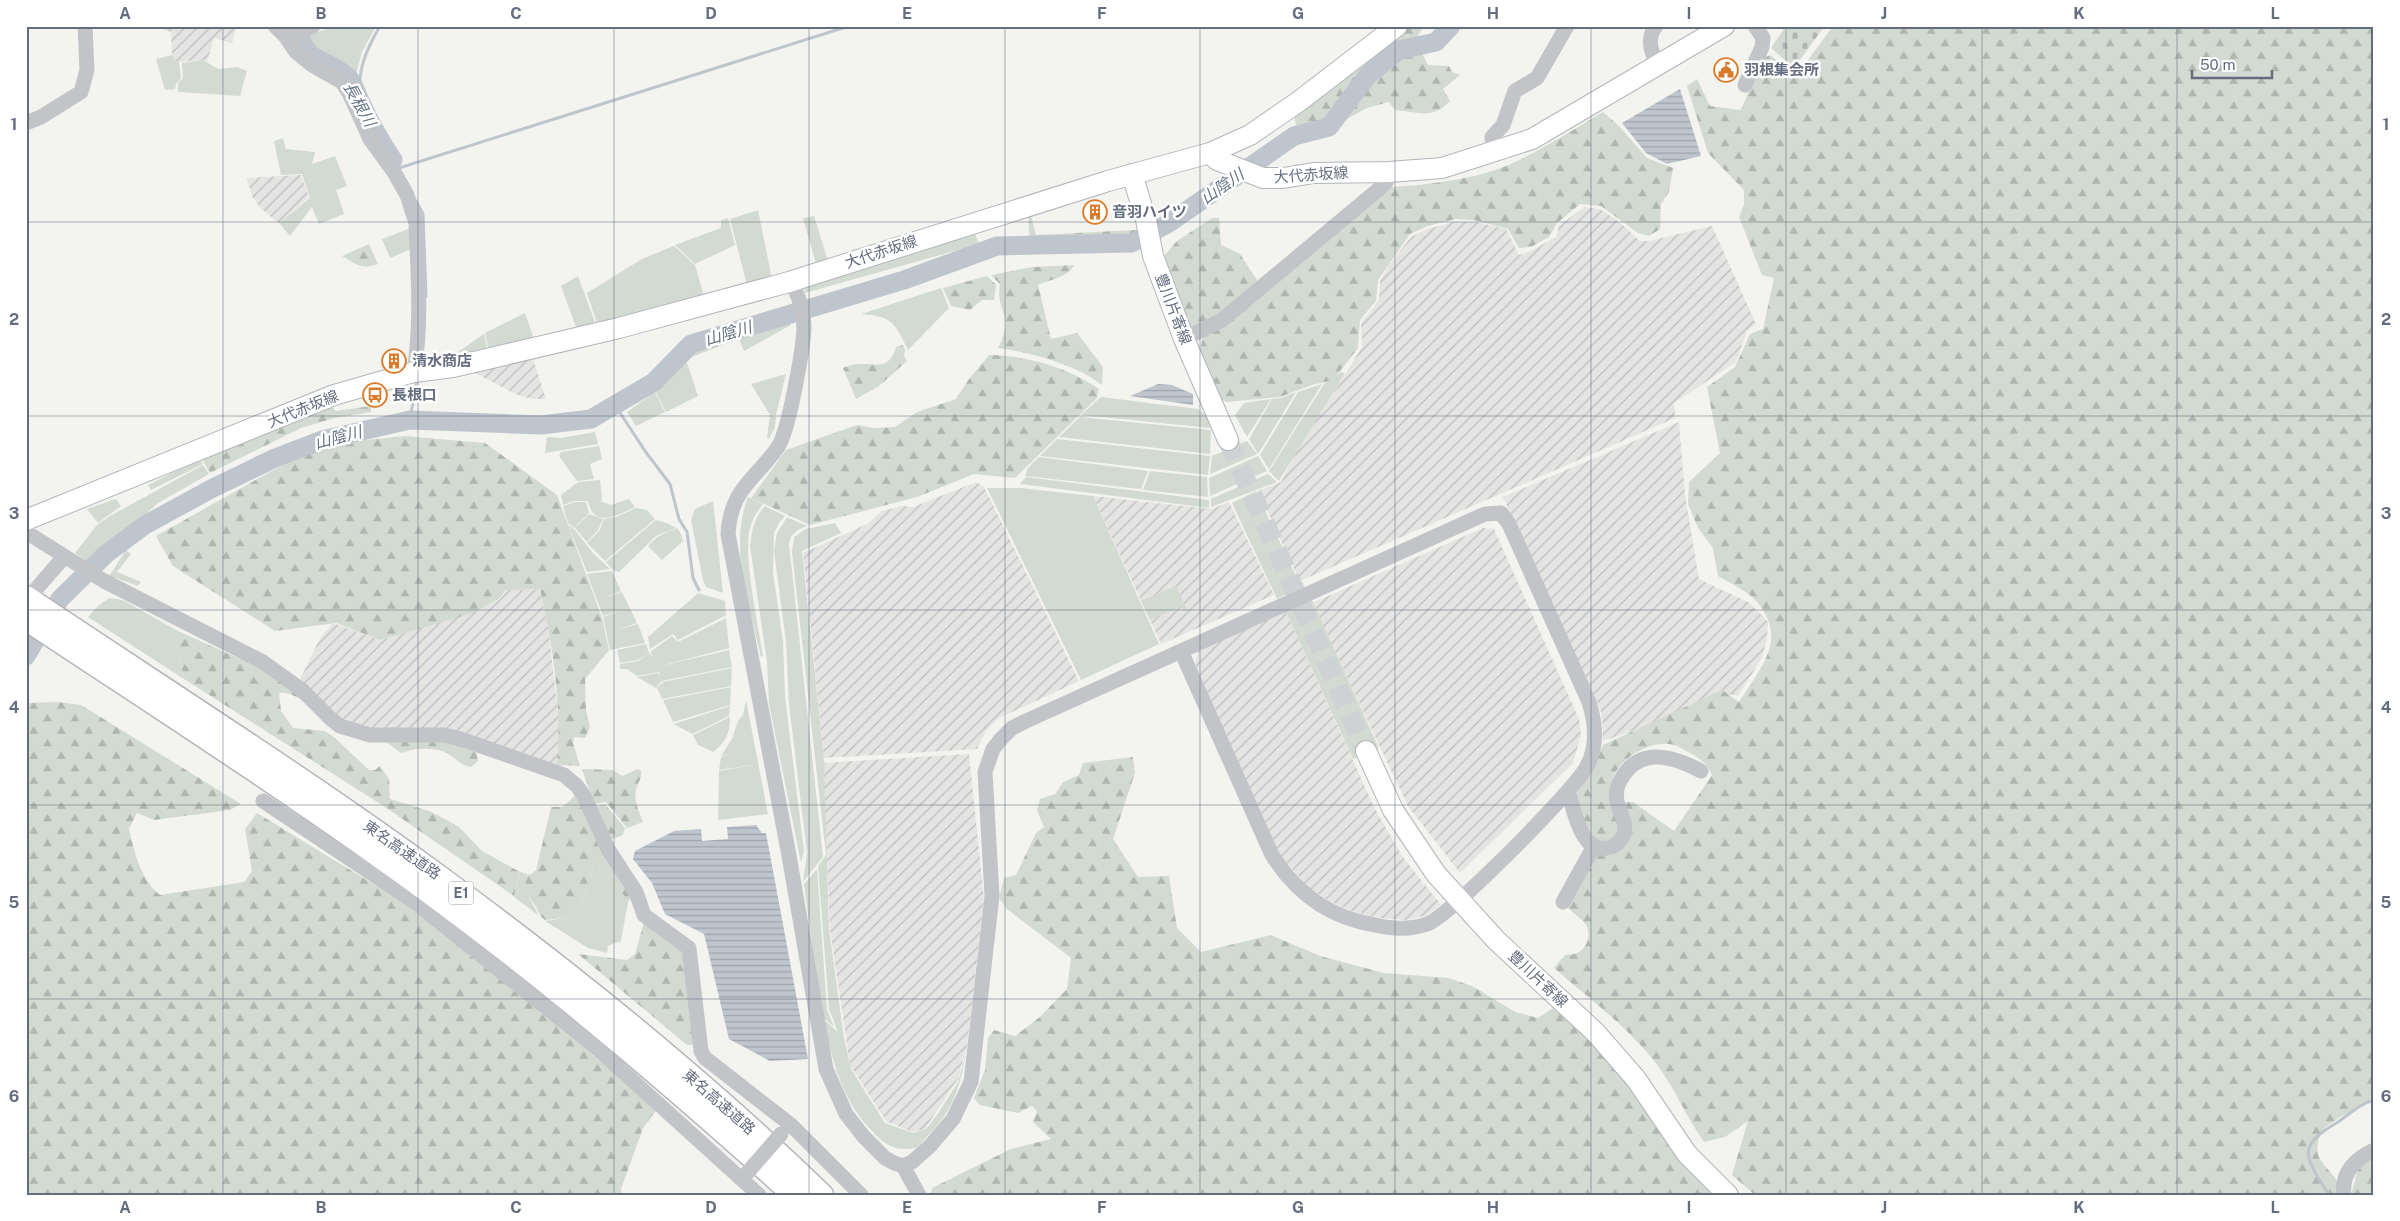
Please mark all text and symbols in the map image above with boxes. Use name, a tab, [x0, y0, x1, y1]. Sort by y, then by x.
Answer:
text: A	[119, 4, 131, 23]
text: B	[316, 4, 327, 23]
text: C	[510, 4, 522, 23]
text: D	[705, 4, 717, 23]
text: E	[902, 4, 912, 23]
text: F	[1097, 4, 1107, 23]
text: G	[1292, 4, 1304, 23]
text: H	[1487, 4, 1499, 23]
text: I	[1687, 4, 1691, 23]
text: J	[1881, 4, 1887, 23]
text: K	[2073, 4, 2085, 23]
text: L	[2270, 4, 2280, 23]
scale bar	[2192, 48, 2272, 80]
text: 50 m	[2200, 56, 2235, 73]
public building icon: 羽根集会所	[1713, 57, 1739, 83]
place label: 羽根集会所	[1744, 61, 1819, 78]
water label: 長根川	[340, 79, 380, 132]
text: 1	[11, 115, 17, 134]
text: 1	[2383, 115, 2389, 134]
street label: 大代赤坂線	[1273, 163, 1349, 186]
water label: 山陰川	[1197, 164, 1249, 208]
building icon: 音羽ハイツ	[1082, 199, 1108, 225]
place label: 音羽ハイツ	[1112, 203, 1187, 220]
street label: 大代赤坂線	[843, 232, 919, 271]
street label: 豊川片寄線	[1152, 271, 1195, 347]
text: 2	[9, 310, 19, 329]
text: 2	[2381, 310, 2391, 329]
water label: 山陰川	[702, 317, 756, 350]
building icon: 清水商店	[381, 348, 407, 374]
place label: 清水商店	[412, 352, 472, 369]
bus stop icon: 長根口	[362, 382, 388, 408]
place label: 長根口	[392, 386, 437, 403]
street label: 大代赤坂線	[265, 387, 341, 430]
water label: 山陰川	[312, 422, 366, 453]
text: 3	[9, 504, 19, 523]
text: 3	[2381, 504, 2391, 523]
text: 4	[9, 698, 20, 717]
text: 4	[2381, 698, 2392, 717]
street label: 東名高速道路	[361, 817, 444, 882]
road number: E1	[448, 881, 474, 904]
text: 5	[9, 893, 20, 912]
text: 5	[2381, 893, 2392, 912]
street label: 豊川片寄線	[1505, 947, 1572, 1010]
street label: 東名高速道路	[680, 1066, 759, 1138]
text: 6	[9, 1087, 19, 1106]
text: 6	[2381, 1087, 2391, 1106]
text: A	[119, 1198, 131, 1217]
text: B	[316, 1198, 327, 1217]
text: C	[510, 1198, 522, 1217]
text: D	[705, 1198, 717, 1217]
text: E	[902, 1198, 912, 1217]
text: F	[1097, 1198, 1107, 1217]
text: G	[1292, 1198, 1304, 1217]
text: H	[1487, 1198, 1499, 1217]
text: I	[1687, 1198, 1691, 1217]
text: J	[1881, 1198, 1887, 1217]
text: K	[2073, 1198, 2085, 1217]
text: L	[2270, 1198, 2280, 1217]

